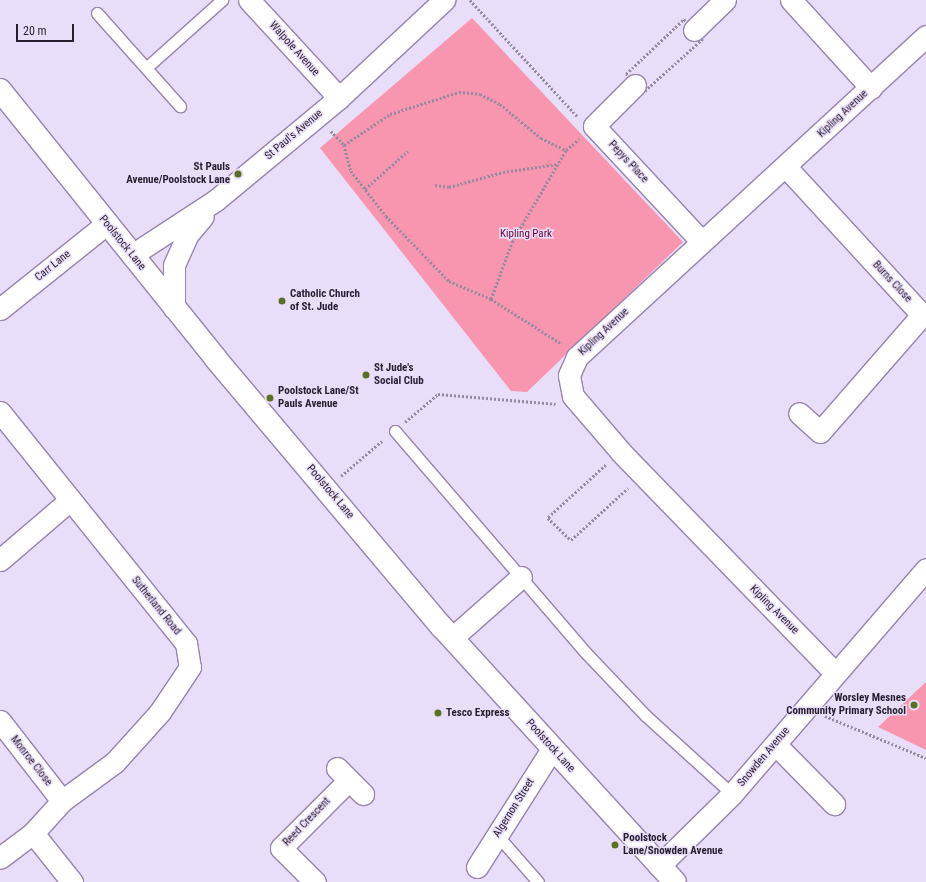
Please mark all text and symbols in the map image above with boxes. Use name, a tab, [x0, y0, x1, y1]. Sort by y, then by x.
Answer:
scale bar	[18, 16, 76, 42]
street label: Walpole Avenue	[266, 19, 322, 79]
text: 20 m	[23, 24, 47, 38]
street label: Kipling Avenue	[815, 87, 871, 141]
street label: St Paul's Avenue	[262, 107, 326, 163]
street label: Pepys Place	[605, 138, 651, 186]
place label: St Pauls Avenue/Poolstock Lane	[126, 161, 230, 187]
marker: St Pauls Avenue/Poolstock Lane	[233, 169, 243, 179]
street label: Poolstock Lane	[96, 213, 148, 273]
park label: Kipling Park	[500, 227, 552, 241]
street label: Carr Lane	[33, 248, 73, 284]
street label: Burns Close	[869, 258, 915, 306]
place label: Catholic Church of St. Jude	[290, 288, 360, 314]
marker: Catholic Church of St. Jude	[277, 296, 287, 306]
street label: Kipling Avenue	[576, 305, 632, 359]
place label: St Jude's Social Club	[374, 362, 424, 388]
marker: St Jude's Social Club	[361, 370, 371, 380]
place label: Poolstock Lane/St Pauls Avenue	[278, 385, 359, 411]
marker: Poolstock Lane/St Pauls Avenue	[265, 393, 275, 403]
street label: Poolstock Lane	[303, 462, 357, 522]
street label: Sutherland Road	[128, 574, 184, 638]
street label: Kipling Avenue	[747, 583, 801, 637]
place label: Worsley Mesnes Community Primary School	[786, 692, 906, 718]
marker: Worsley Mesnes Community Primary School	[909, 700, 919, 710]
place label: Tesco Express	[446, 706, 509, 720]
marker: Tesco Express	[433, 708, 443, 718]
street label: Poolstock Lane	[523, 717, 577, 775]
street label: Snowden Avenue	[735, 724, 793, 790]
street label: Monroe Close	[7, 733, 55, 789]
street label: Algernon Street	[491, 776, 537, 840]
street label: Reed Crescent	[281, 795, 333, 849]
place label: Poolstock Lane/Snowden Avenue	[623, 832, 723, 858]
marker: Poolstock Lane/Snowden Avenue	[610, 840, 620, 850]

